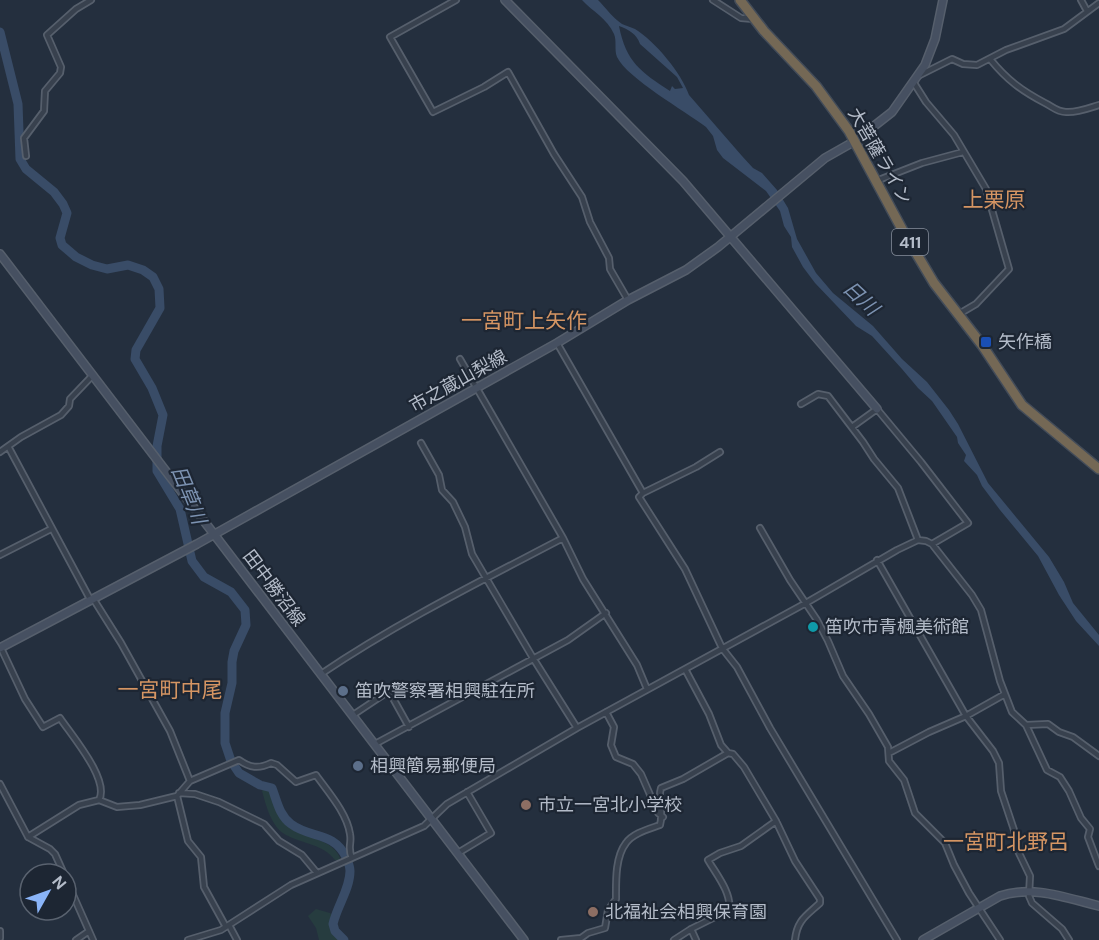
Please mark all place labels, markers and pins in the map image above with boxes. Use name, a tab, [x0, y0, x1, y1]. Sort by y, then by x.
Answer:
place label: 矢作橋	[998, 330, 1052, 354]
marker: 矢作橋	[979, 335, 993, 349]
place label: 笛吹市青楓美術館	[825, 615, 969, 639]
marker: 笛吹市青楓美術館	[806, 620, 820, 634]
place label: 笛吹警察署相興駐在所	[355, 679, 535, 703]
marker: 笛吹警察署相興駐在所	[336, 684, 350, 698]
place label: 相興簡易郵便局	[370, 754, 496, 778]
marker: 相興簡易郵便局	[351, 759, 365, 773]
place label: 市立一宮北小学校	[538, 793, 682, 817]
marker: 市立一宮北小学校	[519, 798, 533, 812]
place label: 北福祉会相興保育園	[605, 900, 767, 924]
marker: 北福祉会相興保育園	[586, 905, 600, 919]

